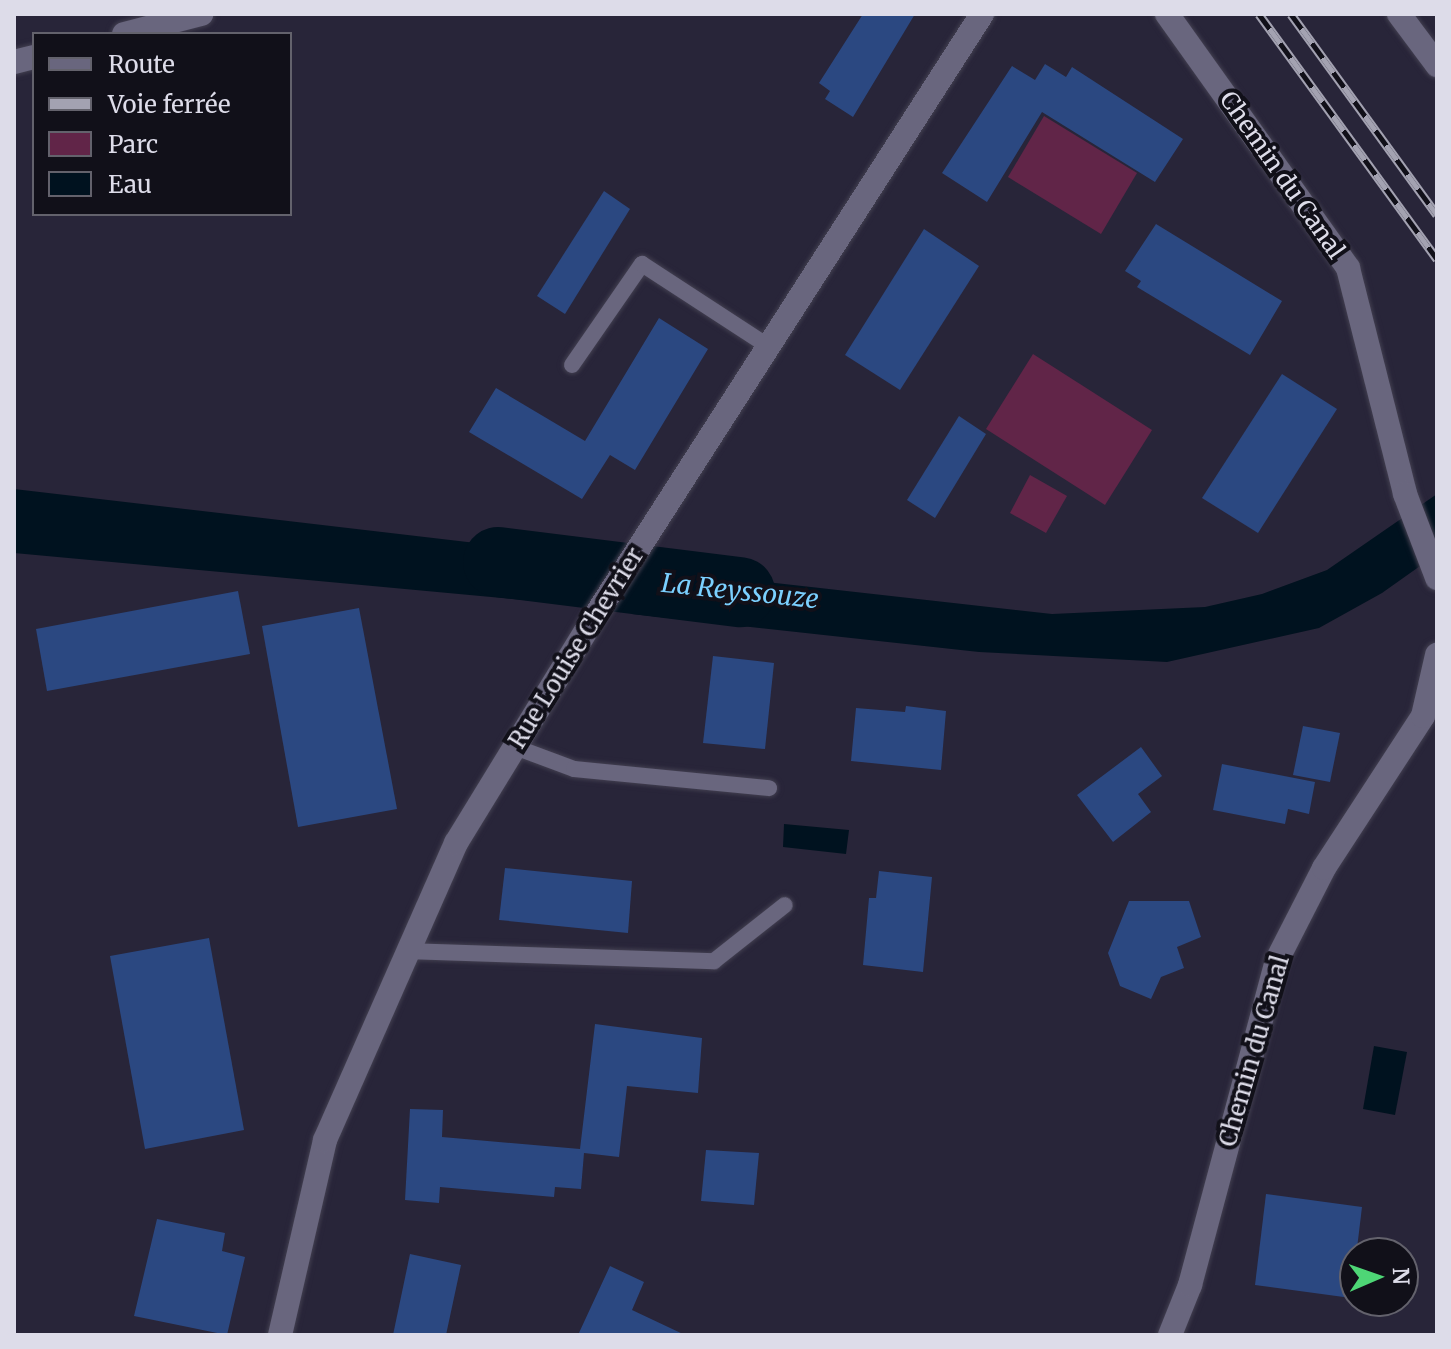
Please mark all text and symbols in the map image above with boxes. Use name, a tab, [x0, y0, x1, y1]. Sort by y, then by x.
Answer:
legend	[32, 32, 292, 216]
text: Route	[108, 49, 175, 80]
street label: Chemin du Canal	[1214, 86, 1350, 264]
text: Voie ferrée	[108, 89, 230, 120]
text: Parc	[108, 129, 158, 160]
text: Eau	[108, 169, 152, 200]
street label: Rue Louise Chevrier	[503, 542, 649, 754]
water label: La Reyssouze	[660, 567, 820, 615]
street label: Chemin du Canal	[1213, 952, 1295, 1150]
north arrow	[1339, 1237, 1419, 1317]
text: N	[1387, 1267, 1415, 1285]

